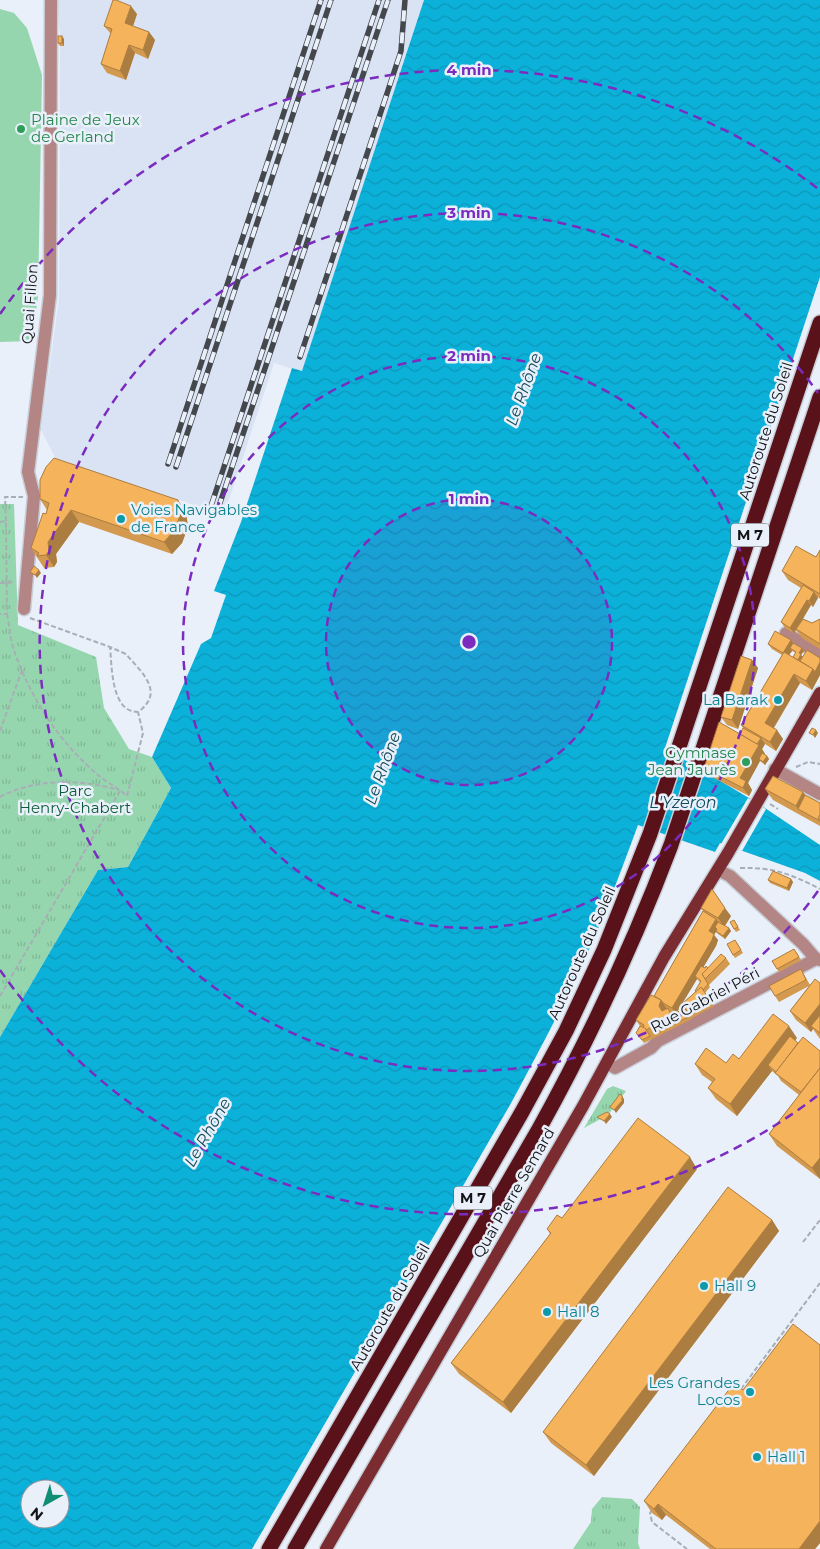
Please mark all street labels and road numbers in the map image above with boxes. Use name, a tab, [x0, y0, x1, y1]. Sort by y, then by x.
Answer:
street label: Quai Fillon	[17, 263, 42, 345]
street label: Autoroute du Soleil	[734, 359, 797, 502]
road number: M 7	[731, 524, 769, 546]
street label: Autoroute du Soleil	[544, 883, 620, 1022]
street label: Rue Gabriel Péri	[647, 963, 763, 1036]
street label: Quai Pierre Semard	[469, 1124, 559, 1261]
road number: M 7	[454, 1186, 492, 1210]
street label: Autoroute du Soleil	[345, 1240, 434, 1374]

